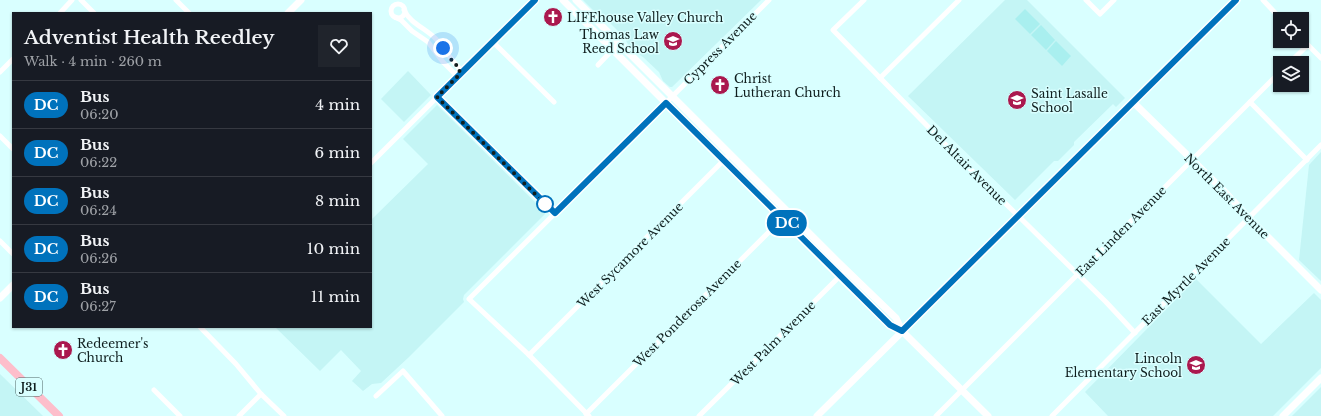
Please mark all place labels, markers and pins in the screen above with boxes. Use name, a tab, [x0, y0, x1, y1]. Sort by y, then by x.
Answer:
church icon: LIFEhouse Valley Church	[542, 6, 564, 28]
place label: LIFEhouse Valley Church	[567, 10, 723, 25]
place label: Thomas Law Reed School	[579, 27, 660, 56]
school or university icon: Thomas Law Reed School	[662, 30, 684, 52]
place label: Christ Lutheran Church	[734, 71, 841, 100]
church icon: Christ Lutheran Church	[709, 74, 731, 96]
place label: Saint Lasalle School	[1031, 86, 1108, 115]
school or university icon: Saint Lasalle School	[1006, 89, 1028, 111]
unlabelled marker	[536, 195, 554, 213]
place label: Redeemer's Church	[77, 336, 148, 365]
church icon: Redeemer's Church	[52, 339, 74, 361]
place label: Lincoln Elementary School	[1065, 351, 1182, 380]
school or university icon: Lincoln Elementary School	[1185, 354, 1207, 376]

